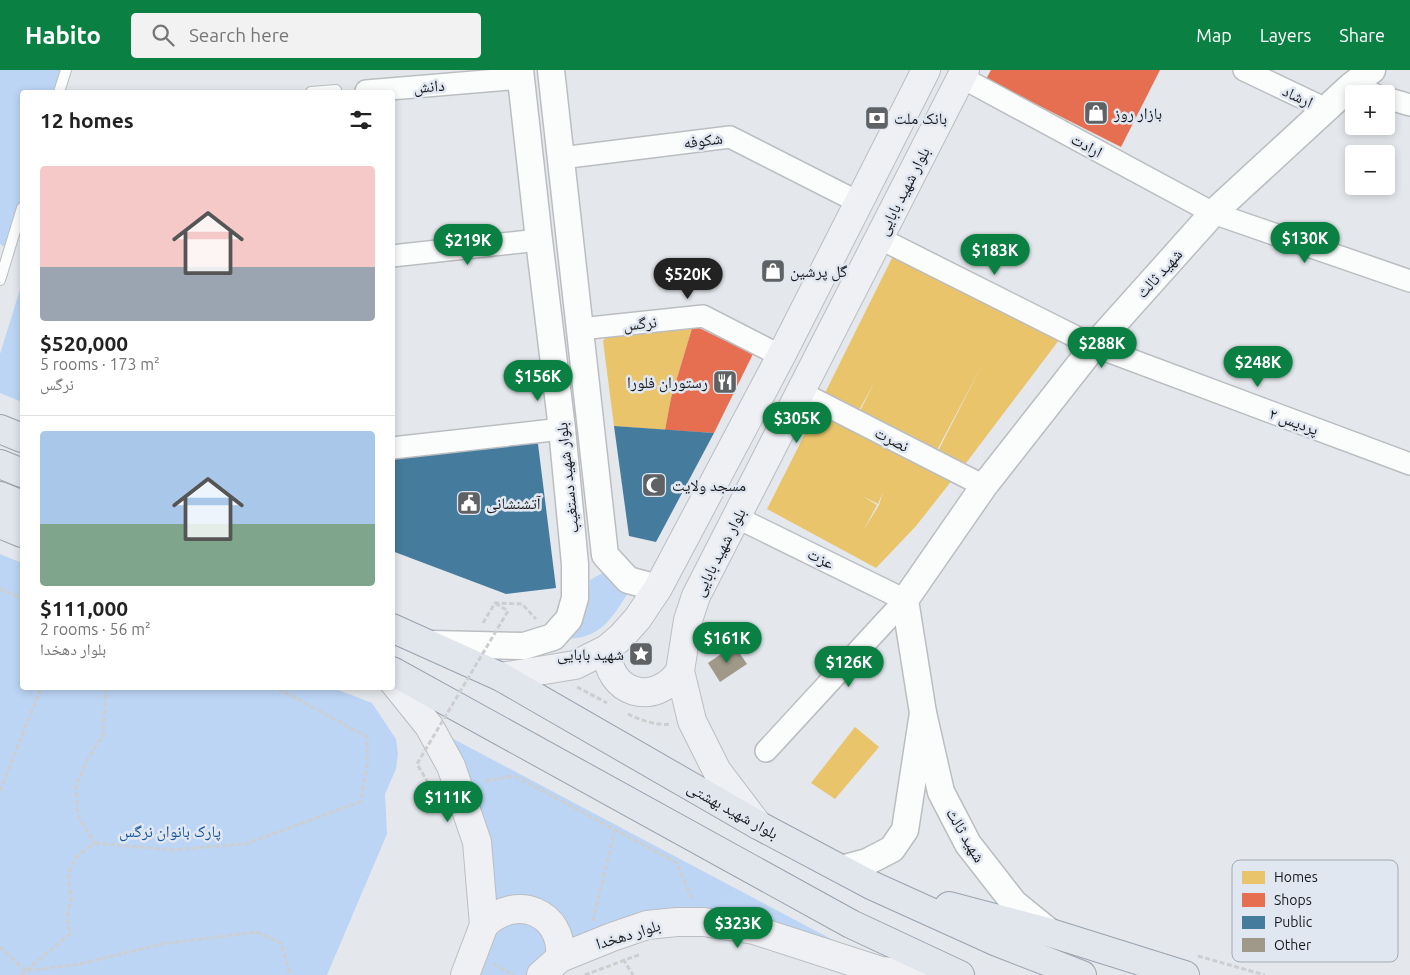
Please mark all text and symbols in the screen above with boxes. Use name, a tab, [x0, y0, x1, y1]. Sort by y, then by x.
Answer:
search box	[131, 13, 481, 58]
icon: search	[149, 21, 177, 49]
text: Habito	[25, 22, 101, 49]
text: Search here	[189, 24, 289, 46]
text: Map	[1196, 25, 1232, 45]
text: Layers	[1260, 25, 1311, 45]
text: Share	[1339, 25, 1385, 45]
street label: دانش	[413, 76, 445, 98]
street label: ارشاد	[1280, 81, 1316, 112]
map controls	[1345, 85, 1395, 195]
button: +	[1345, 85, 1395, 135]
shop icon: بازار روز	[1083, 100, 1109, 126]
place label: بازار روز	[1113, 104, 1162, 123]
bank icon: بانک ملت	[864, 105, 890, 131]
icon: filters	[347, 106, 375, 134]
text: 12 homes	[40, 108, 134, 132]
place label: بانک ملت	[894, 109, 947, 127]
street label: شکوفه	[682, 129, 724, 152]
street label: ارادت	[1068, 129, 1106, 162]
street label: بلوار شهید بابایی	[873, 144, 935, 239]
button: −	[1345, 145, 1395, 195]
icon: home	[163, 198, 253, 288]
pin: $130K	[1270, 222, 1340, 264]
pin: $219K	[433, 224, 503, 266]
text: $130K	[1282, 229, 1328, 247]
text: $219K	[445, 231, 491, 249]
pin: $183K	[960, 234, 1030, 276]
text: $183K	[972, 241, 1018, 259]
street label: شهید ثالث	[1132, 245, 1186, 302]
pin: $520K	[653, 258, 723, 300]
shop icon: گل پرشین	[760, 258, 786, 284]
place label: گل پرشین	[790, 262, 848, 282]
text: $520K	[665, 265, 711, 283]
street label: نرگس	[622, 312, 658, 336]
pin: $288K	[1067, 326, 1137, 369]
text: $520,000	[40, 331, 128, 355]
text: $288K	[1079, 334, 1125, 352]
pin: $248K	[1223, 346, 1293, 388]
text: $248K	[1235, 353, 1281, 371]
text: 5 rooms · 173 m²	[40, 355, 160, 373]
pin: $156K	[503, 360, 573, 402]
text: $156K	[515, 367, 561, 385]
restaurant icon: رستوران فلورا	[712, 369, 738, 395]
place label: رستوران فلورا	[627, 373, 708, 393]
text: نرگس	[40, 375, 74, 393]
pin: $305K	[762, 402, 832, 444]
street label: پردیس ۲	[1266, 404, 1321, 440]
text: $305K	[774, 409, 820, 427]
street label: بلوار شهید دستغیب	[552, 422, 583, 534]
street label: نصرت	[872, 423, 912, 456]
icon: home	[163, 464, 253, 554]
mosque icon: مسجد ولایت	[641, 472, 667, 498]
place label: مسجد ولایت	[672, 476, 746, 495]
public building icon: آتشنشانی	[456, 490, 482, 516]
place label: آتشنشانی	[486, 494, 542, 514]
street label: بلوار شهید بابایی	[689, 505, 751, 600]
street label: عزت	[805, 544, 837, 573]
text: $111,000	[40, 596, 128, 620]
text: 2 rooms · 56 m²	[40, 620, 151, 638]
pin: $161K	[692, 622, 762, 664]
text: $161K	[704, 629, 750, 647]
text: بلوار دهخدا	[40, 640, 106, 658]
place icon: شهید بابایی	[628, 641, 654, 667]
place label: شهید بابایی	[557, 645, 624, 665]
pin: $126K	[814, 646, 884, 688]
text: $126K	[826, 653, 872, 671]
street label: بلوار شهید بهشتی	[684, 778, 782, 844]
pin: $111K	[413, 780, 483, 823]
text: $111K	[425, 788, 471, 806]
street label: شهید ثالث	[942, 805, 989, 866]
park label: پارک بانوان نرگس	[119, 822, 221, 842]
legend	[1232, 860, 1398, 962]
text: Homes	[1274, 869, 1318, 885]
text: Shops	[1274, 892, 1312, 908]
pin: $323K	[703, 906, 773, 949]
text: $323K	[715, 914, 761, 932]
text: Public	[1274, 914, 1313, 930]
street label: بلوار دهخدا	[594, 916, 663, 953]
text: Other	[1274, 937, 1312, 953]

